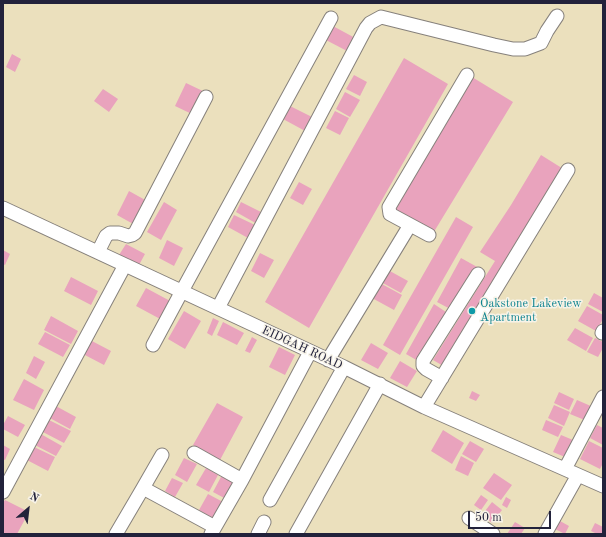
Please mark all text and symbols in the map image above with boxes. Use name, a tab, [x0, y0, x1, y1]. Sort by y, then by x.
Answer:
place label: Oakstone Lakeview Apartment	[480, 297, 581, 325]
marker: Oakstone Lakeview Apartment	[467, 306, 477, 316]
street label: EIDGAH ROAD	[259, 323, 345, 373]
north arrow	[8, 489, 48, 529]
text: N	[28, 491, 40, 505]
scale bar	[470, 503, 553, 529]
text: 50 m	[475, 512, 502, 524]

